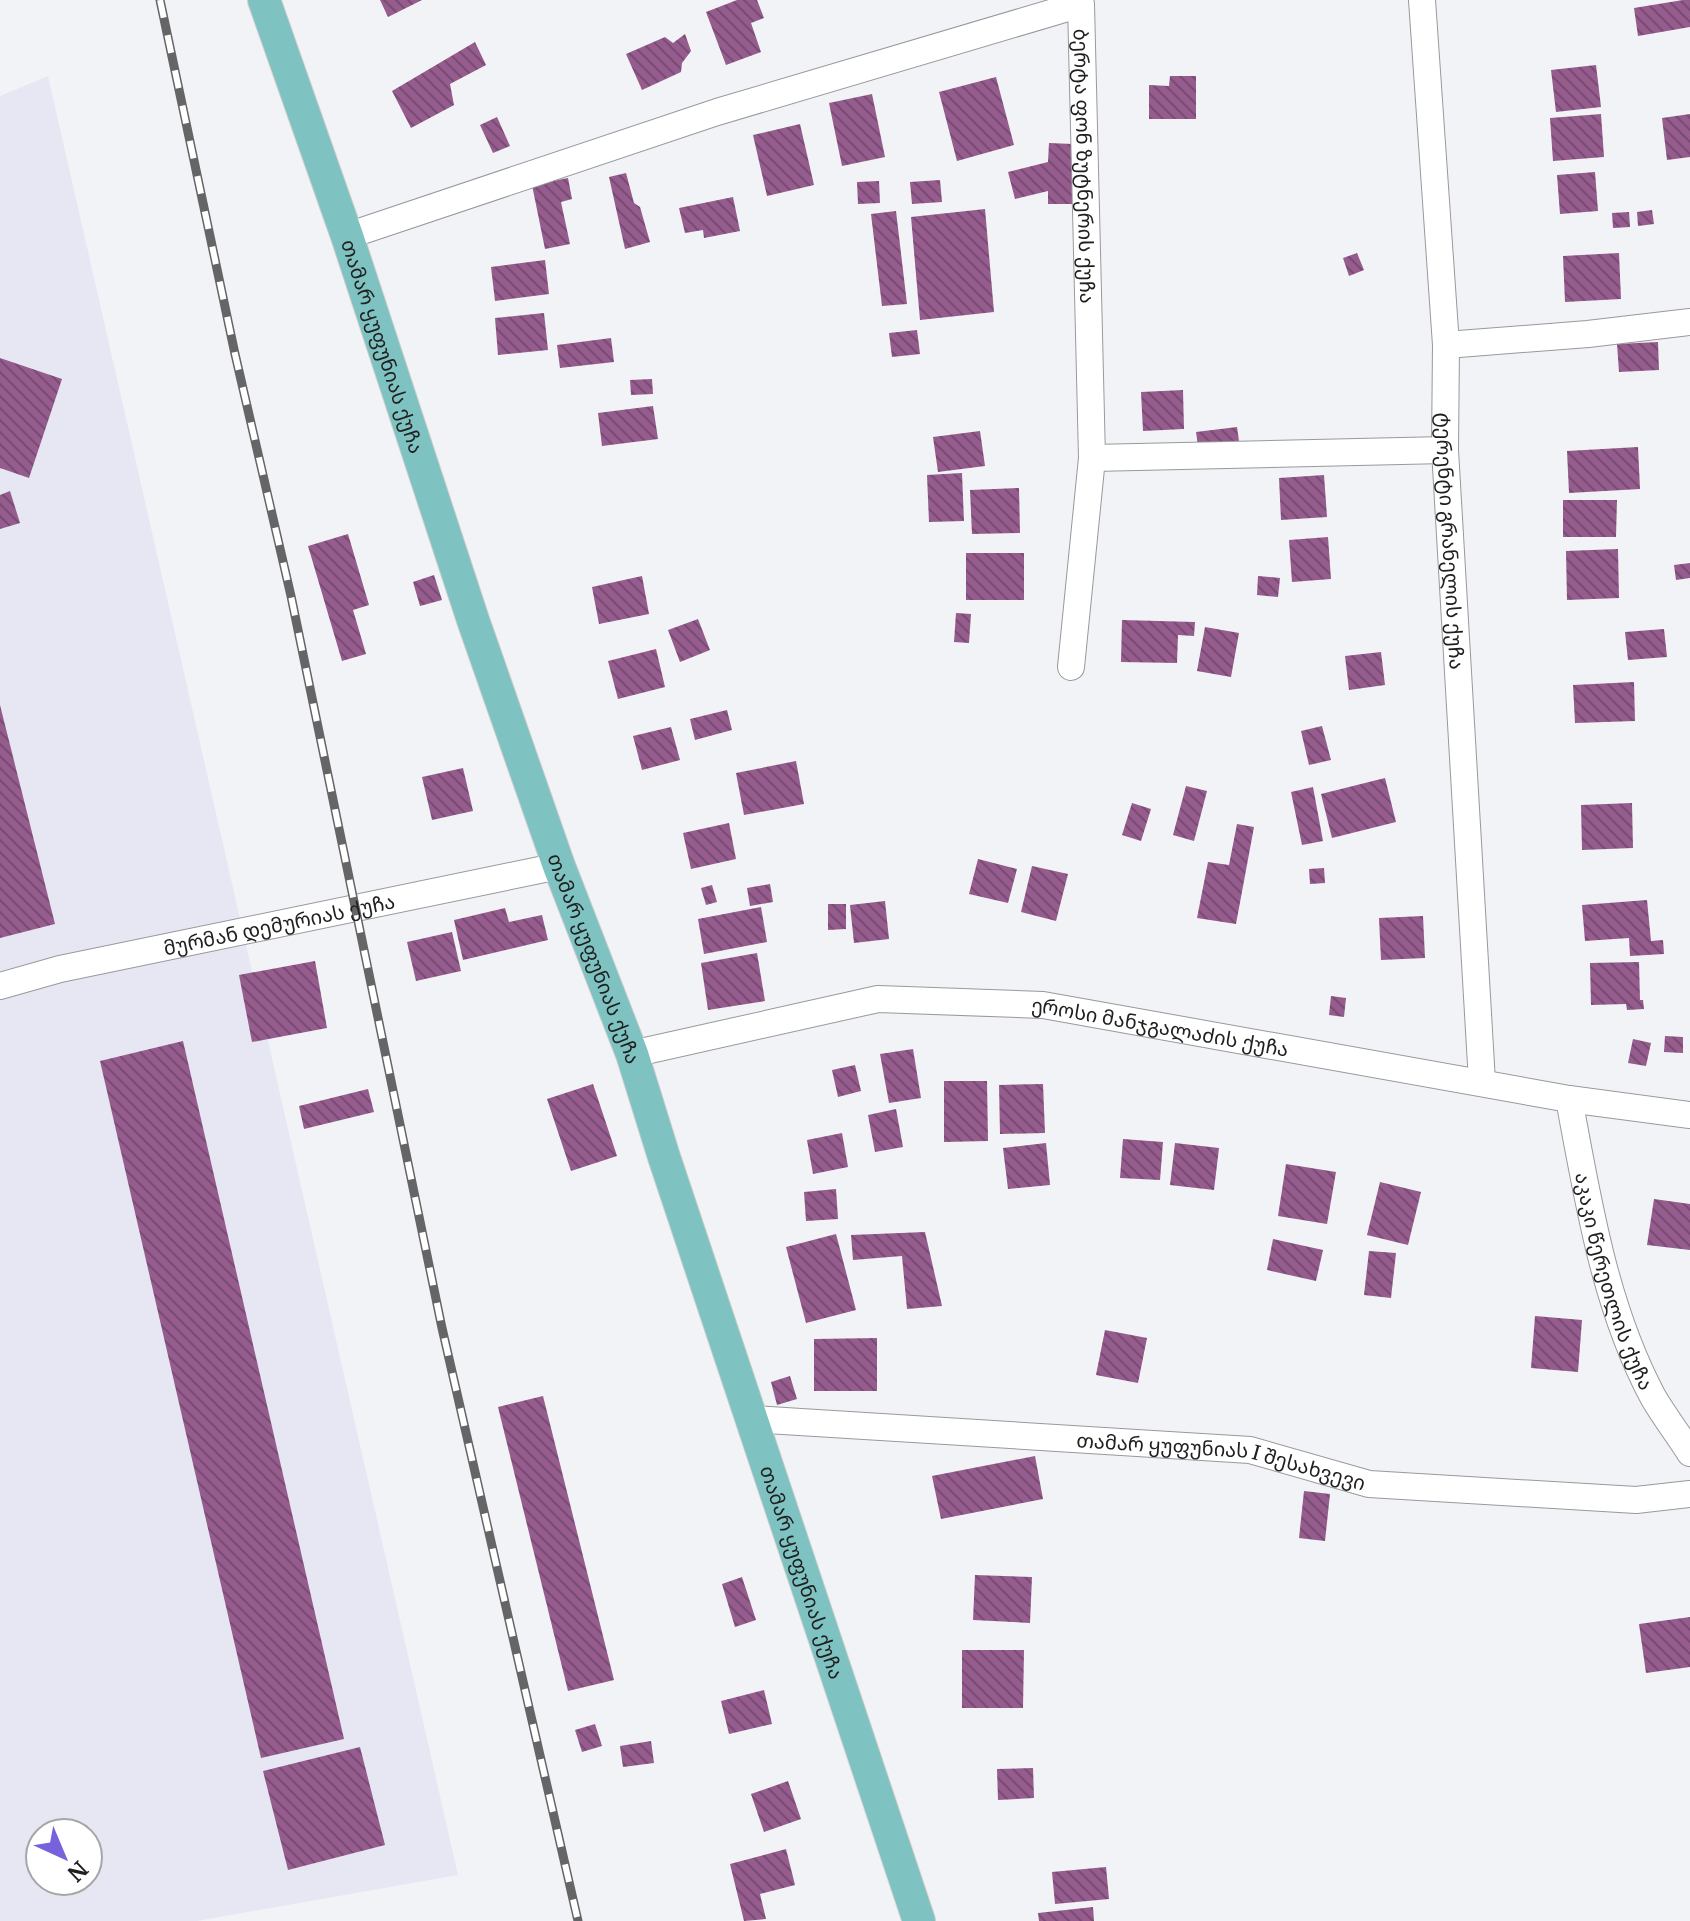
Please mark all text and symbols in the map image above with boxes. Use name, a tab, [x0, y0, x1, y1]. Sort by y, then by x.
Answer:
street label: ბერტა ფონ ზუტნერის ქუჩა	[1069, 28, 1101, 304]
street label: თამარ ყუფუნიას ქუჩა	[336, 236, 430, 456]
street label: ტერენტი გრანელის ქუჩა	[1432, 412, 1470, 670]
street label: თამარ ყუფუნიას ქუჩა	[543, 850, 647, 1067]
street label: მურმან დემურიას ქუჩა	[161, 888, 397, 960]
street label: ეროსი მანჯგალაძის ქუჩა	[1031, 992, 1291, 1061]
street label: აკაკი წერეთლის ქუჩა	[1570, 1170, 1660, 1394]
street label: თამარ ყუფუნიას I შესახვევი	[1076, 1427, 1369, 1495]
street label: თამარ ყუფუნიას ქუჩა	[755, 1462, 850, 1682]
north arrow	[24, 1817, 104, 1897]
text: N	[61, 1855, 94, 1888]

